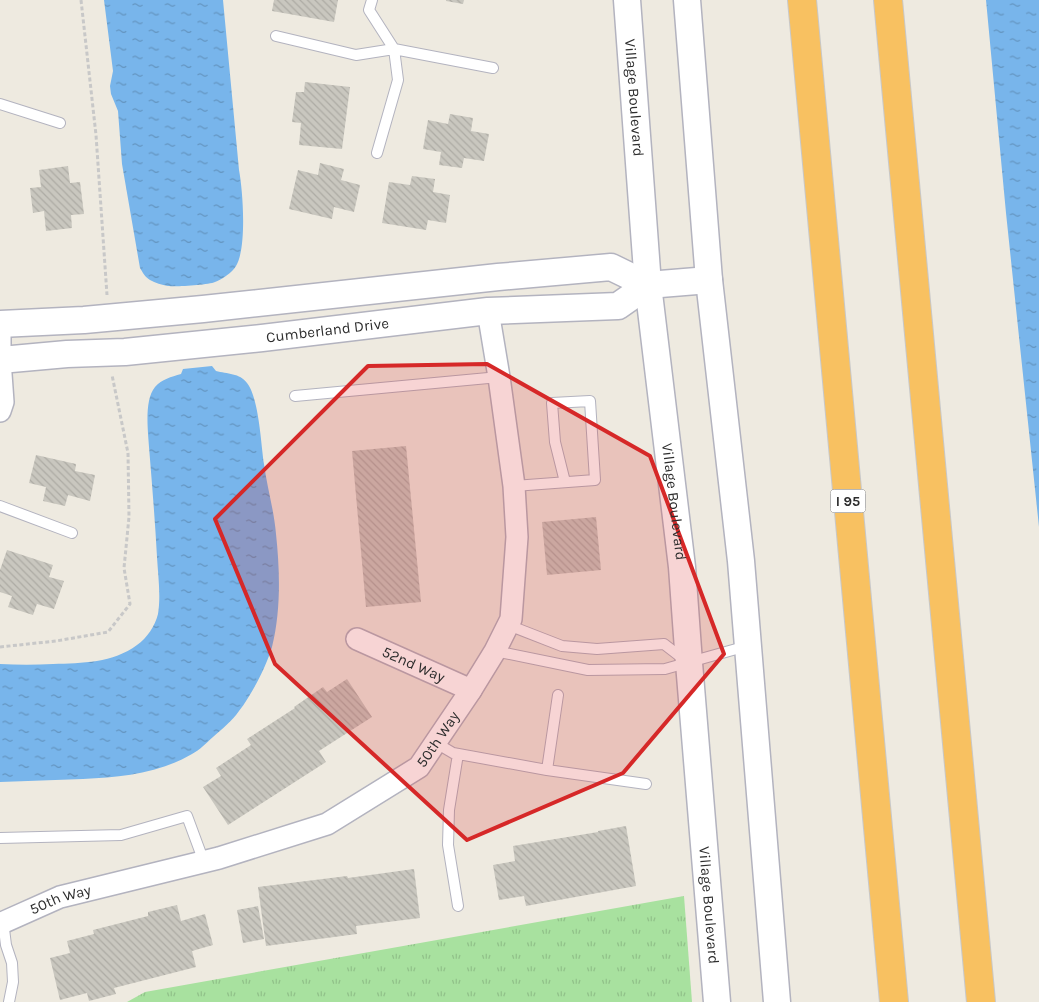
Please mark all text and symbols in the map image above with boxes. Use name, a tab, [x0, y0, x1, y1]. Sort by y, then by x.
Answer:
street label: Village Boulevard	[621, 38, 648, 157]
street label: Cumberland Drive	[265, 314, 390, 346]
street label: Village Boulevard	[658, 442, 690, 561]
road number: I 95	[830, 490, 866, 512]
street label: 52nd Way	[379, 642, 448, 686]
street label: 50th Way	[412, 708, 463, 771]
street label: Village Boulevard	[695, 846, 723, 965]
street label: 50th Way	[27, 881, 93, 918]

